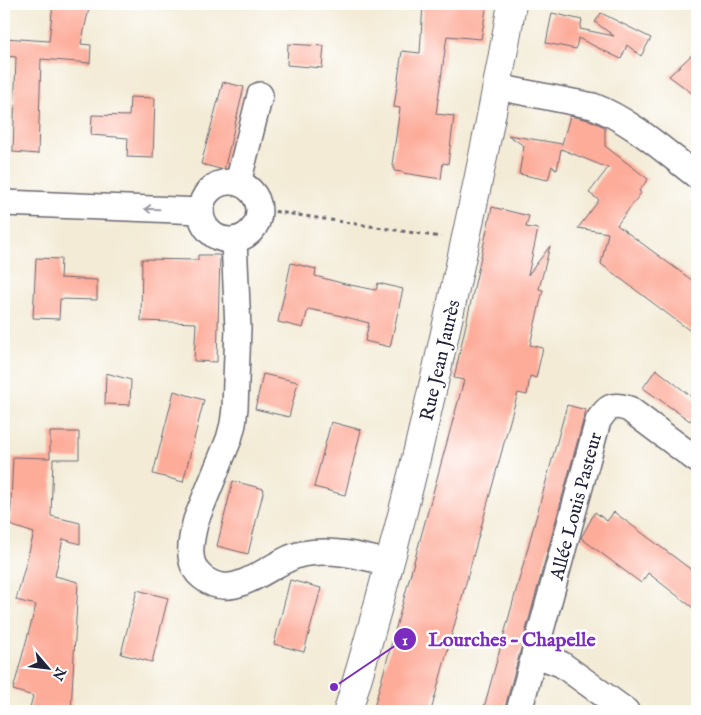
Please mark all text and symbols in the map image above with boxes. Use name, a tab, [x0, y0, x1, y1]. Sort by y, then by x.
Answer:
one-way arrow	[145, 205, 161, 214]
street label: Rue Jean Jaurès	[415, 298, 467, 423]
street label: Allée Louis Pasteur	[545, 430, 608, 584]
callout: Lourches – Chapelle	[393, 622, 605, 657]
text: Lourches – Chapelle	[428, 628, 596, 653]
text: 1	[402, 631, 408, 650]
north arrow	[22, 642, 72, 692]
text: N	[48, 663, 70, 683]

